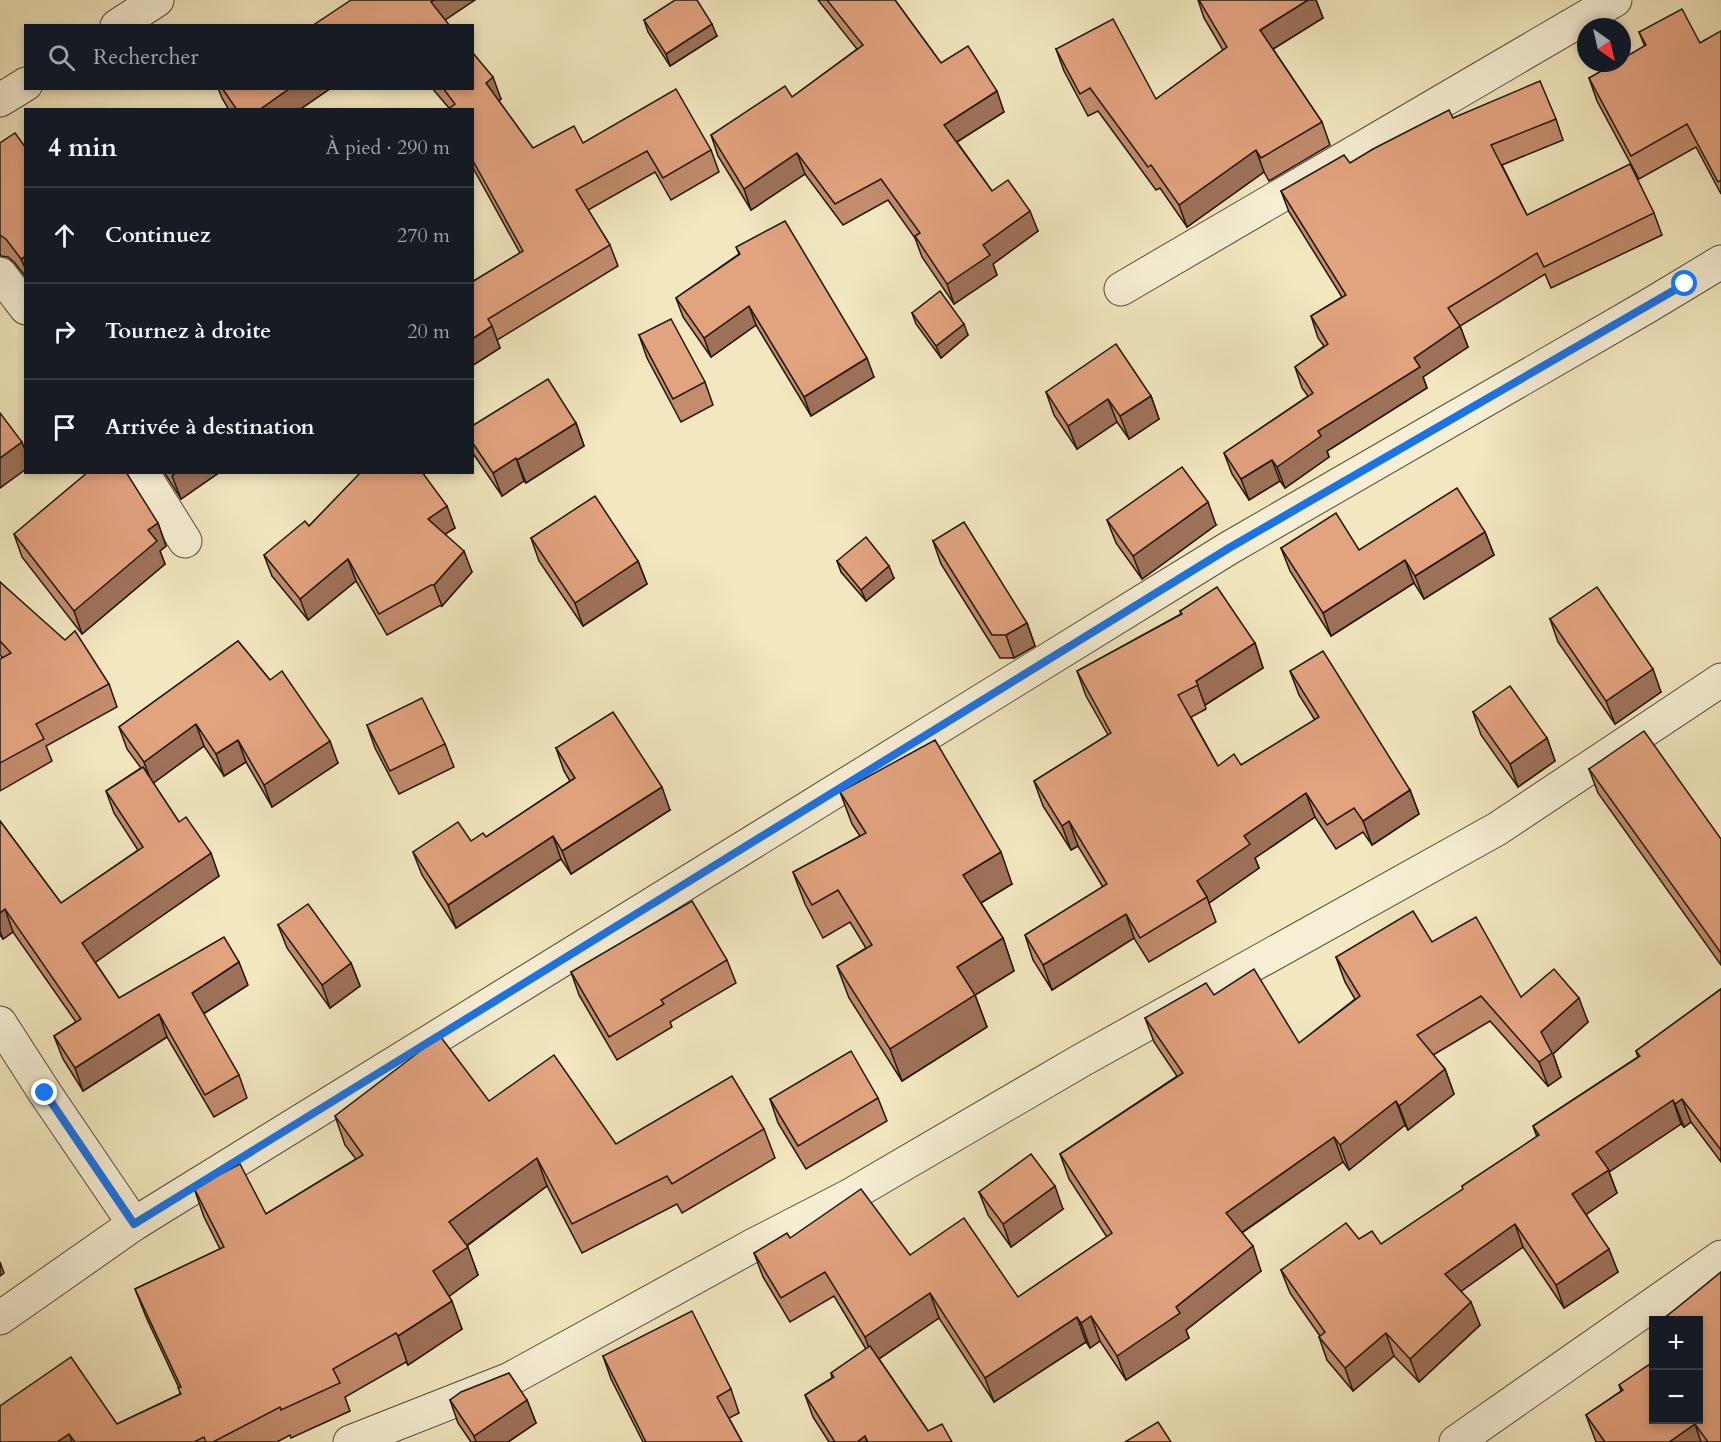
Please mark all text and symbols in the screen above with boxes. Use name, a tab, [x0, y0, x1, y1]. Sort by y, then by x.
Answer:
north arrow	[1577, 18, 1631, 72]
search box	[24, 24, 474, 90]
icon: search	[45, 41, 78, 74]
text: Rechercher	[93, 42, 198, 72]
text: 4 min	[48, 130, 117, 165]
text: À pied · 290 m	[326, 134, 450, 161]
icon: ahead	[48, 219, 81, 252]
text: Continuez	[105, 220, 211, 250]
text: 270 m	[397, 222, 450, 249]
route start	[1671, 270, 1697, 296]
icon: right	[48, 315, 81, 348]
text: Tournez à droite	[105, 316, 271, 346]
text: 20 m	[407, 318, 450, 345]
icon: arrive	[48, 411, 81, 444]
text: Arrivée à destination	[105, 412, 315, 442]
route end	[31, 1079, 57, 1105]
map controls	[1649, 1316, 1703, 1424]
button: +	[1649, 1316, 1703, 1370]
button: −	[1649, 1370, 1703, 1424]

